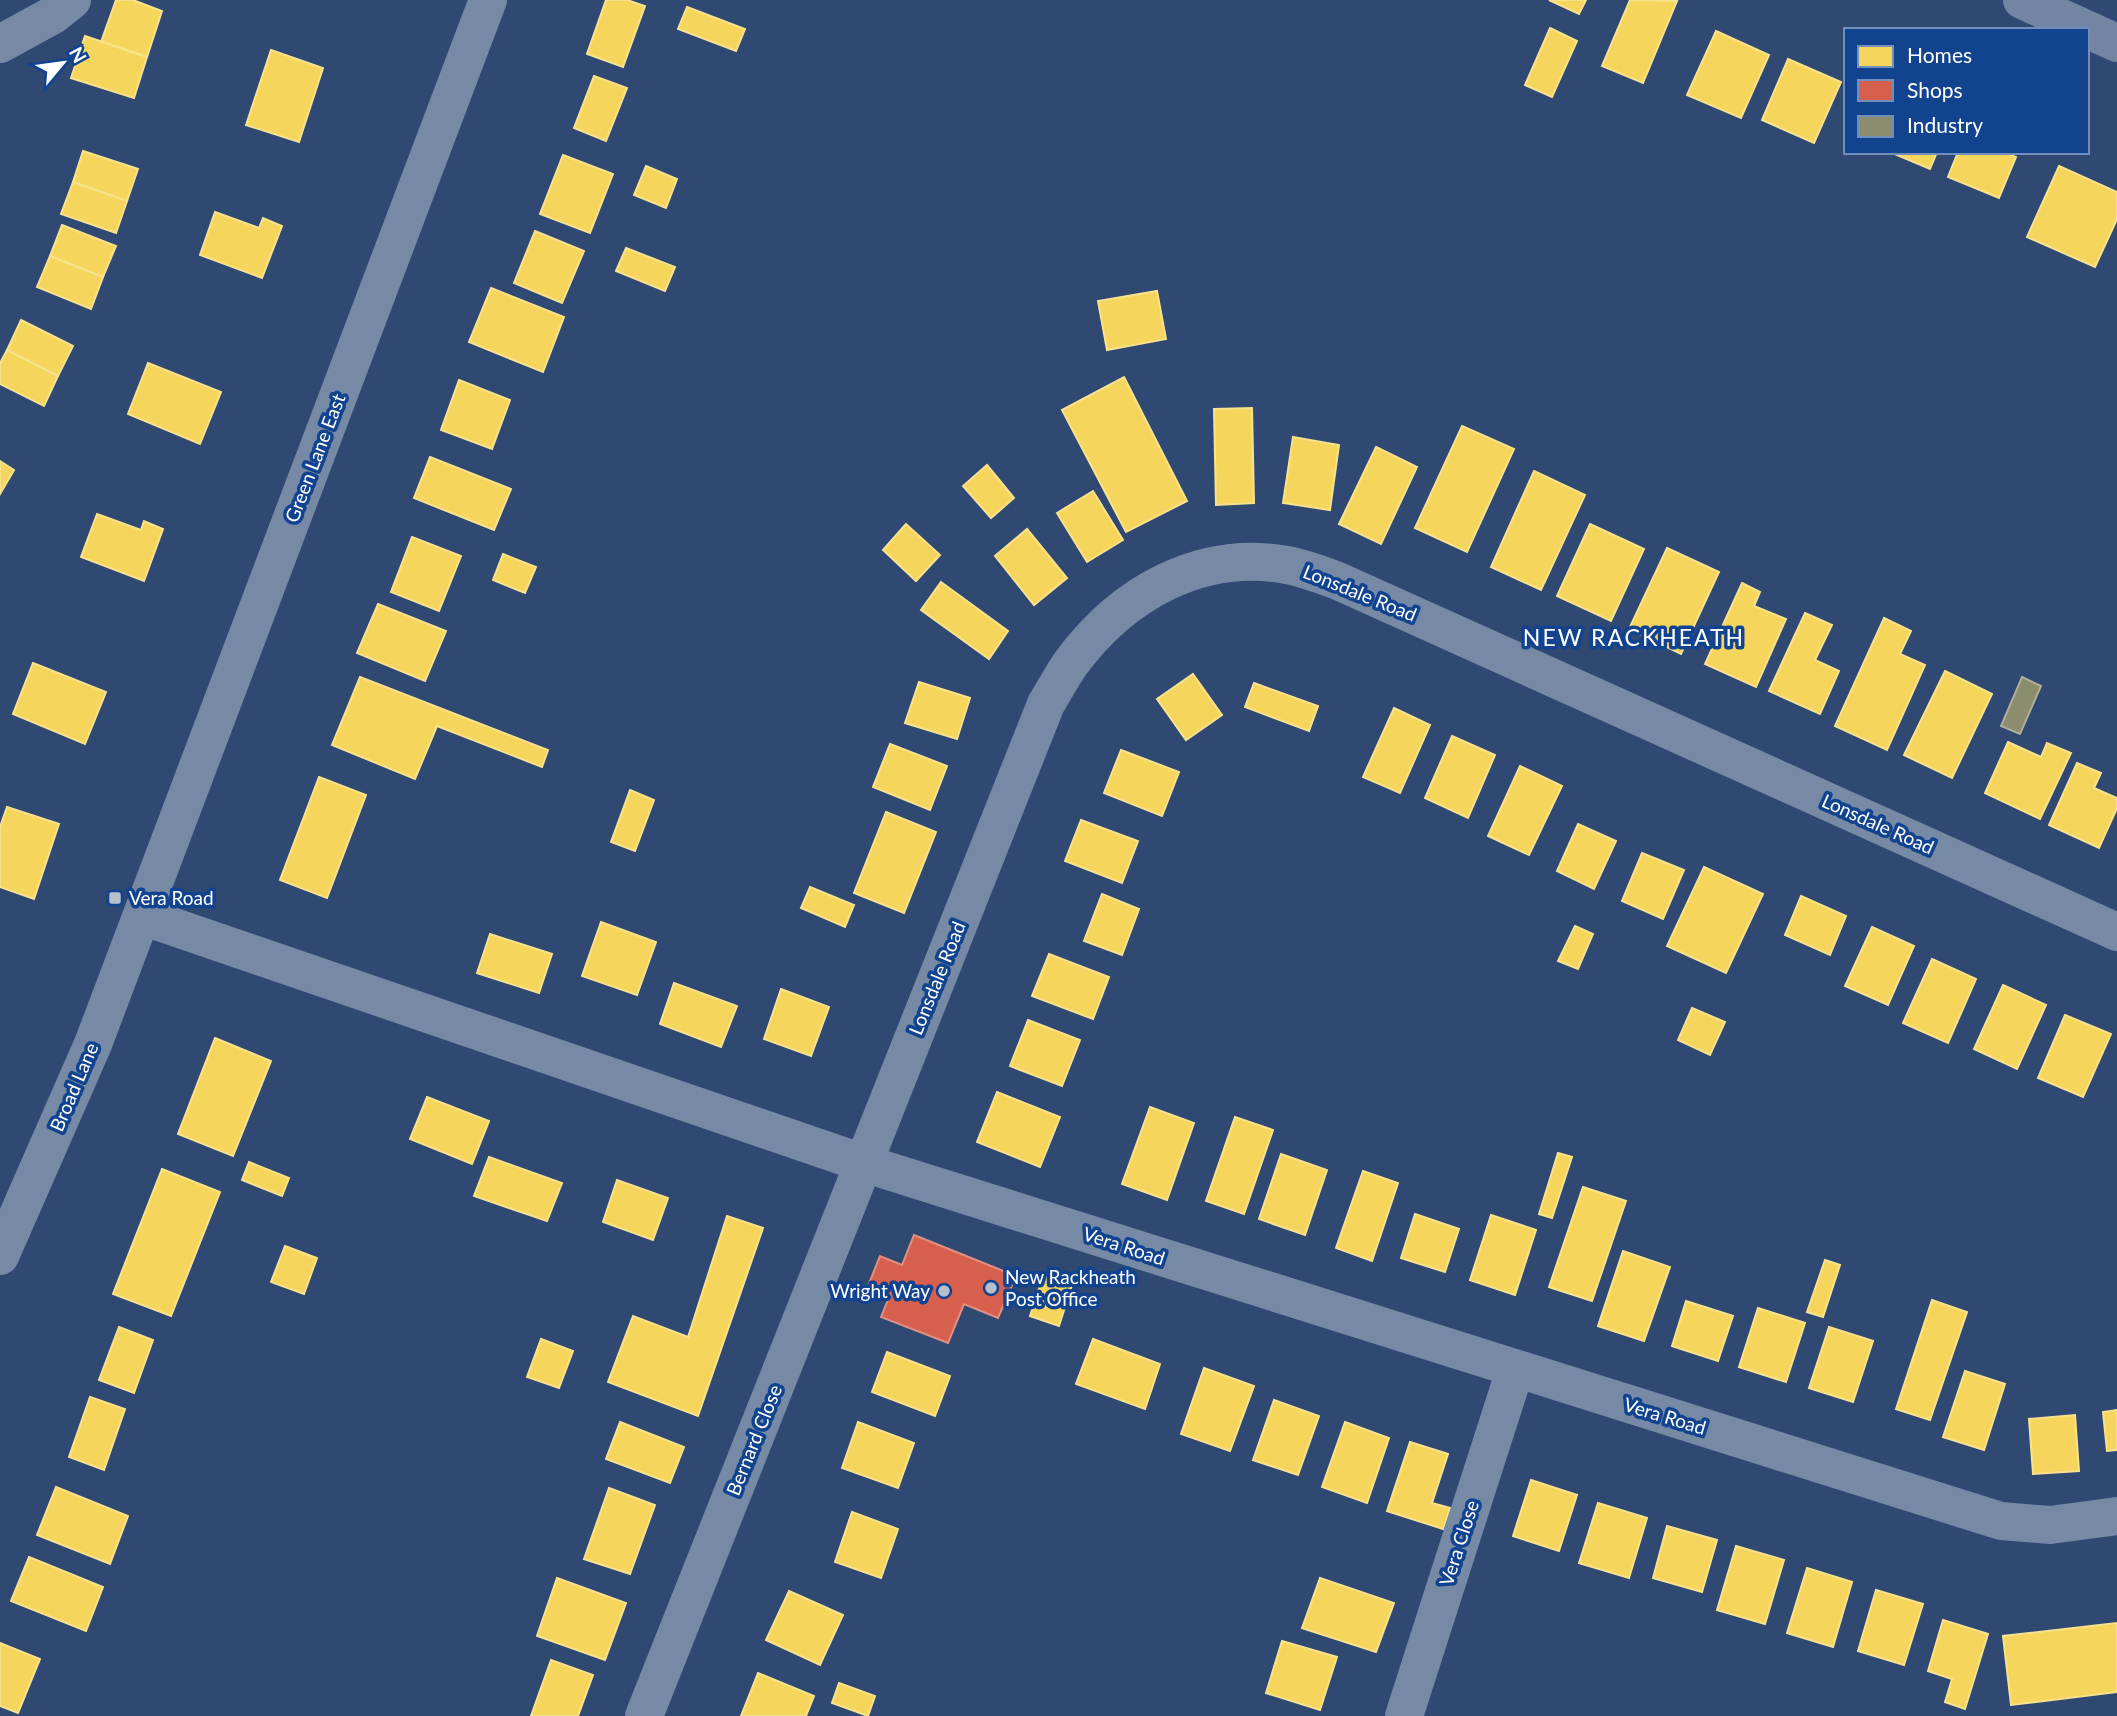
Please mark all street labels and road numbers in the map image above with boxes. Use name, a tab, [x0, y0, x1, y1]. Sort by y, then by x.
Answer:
street label: Green Lane East	[279, 390, 350, 525]
street label: Lonsdale Road	[1300, 559, 1420, 626]
street label: Lonsdale Road	[1819, 789, 1938, 859]
street label: Lonsdale Road	[903, 918, 970, 1038]
street label: Broad Lane	[45, 1039, 103, 1135]
street label: Vera Road	[1080, 1222, 1168, 1270]
street label: Bernard Close	[721, 1381, 786, 1499]
street label: Vera Road	[1621, 1392, 1709, 1439]
street label: Vera Close	[1434, 1497, 1483, 1589]

